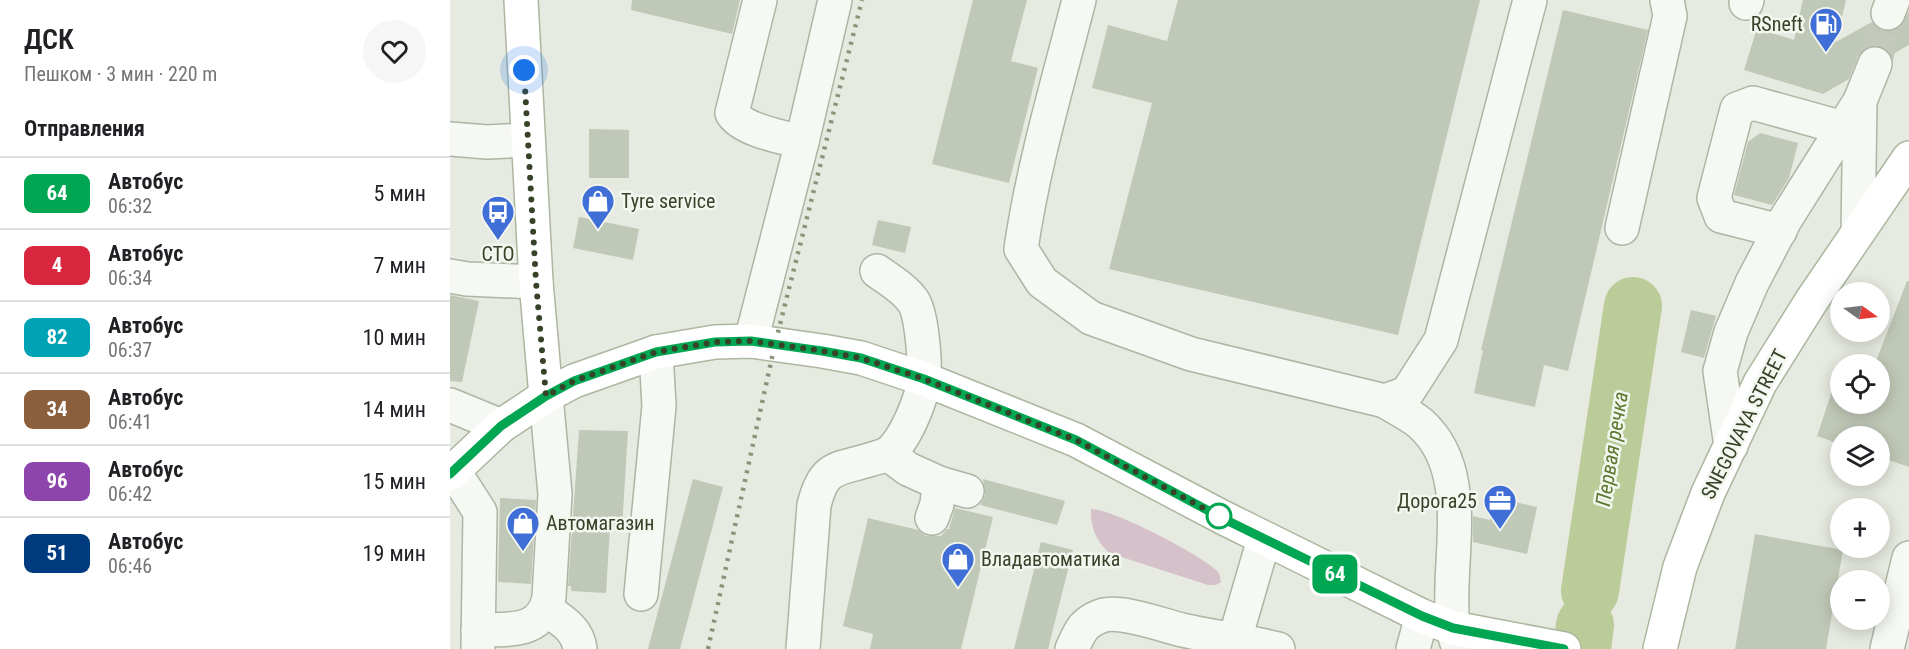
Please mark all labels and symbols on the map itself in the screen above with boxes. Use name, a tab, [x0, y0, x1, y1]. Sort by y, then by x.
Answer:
fuel station icon: RSneft	[1808, 6, 1844, 53]
place label: RSneft	[1751, 12, 1803, 36]
your location	[509, 55, 539, 85]
shop icon: Tyre service	[580, 183, 616, 230]
place label: Tyre service	[621, 189, 715, 213]
bus stop icon: СТО	[480, 194, 516, 241]
place label: СТО	[481, 242, 515, 266]
north arrow	[1830, 282, 1890, 342]
street label: SNEGOVAYA STREET	[1696, 345, 1792, 503]
water label: Первая речка	[1591, 390, 1633, 508]
office icon: Дорога25	[1482, 483, 1518, 530]
place label: Дорога25	[1397, 489, 1477, 513]
unlabelled marker	[1206, 503, 1232, 529]
shop icon: Автомагазин	[505, 505, 541, 552]
place label: Автомагазин	[546, 511, 654, 535]
shop icon: Владавтоматика	[940, 541, 976, 588]
place label: Владавтоматика	[981, 547, 1120, 571]
line badge: 64	[1308, 554, 1362, 594]

